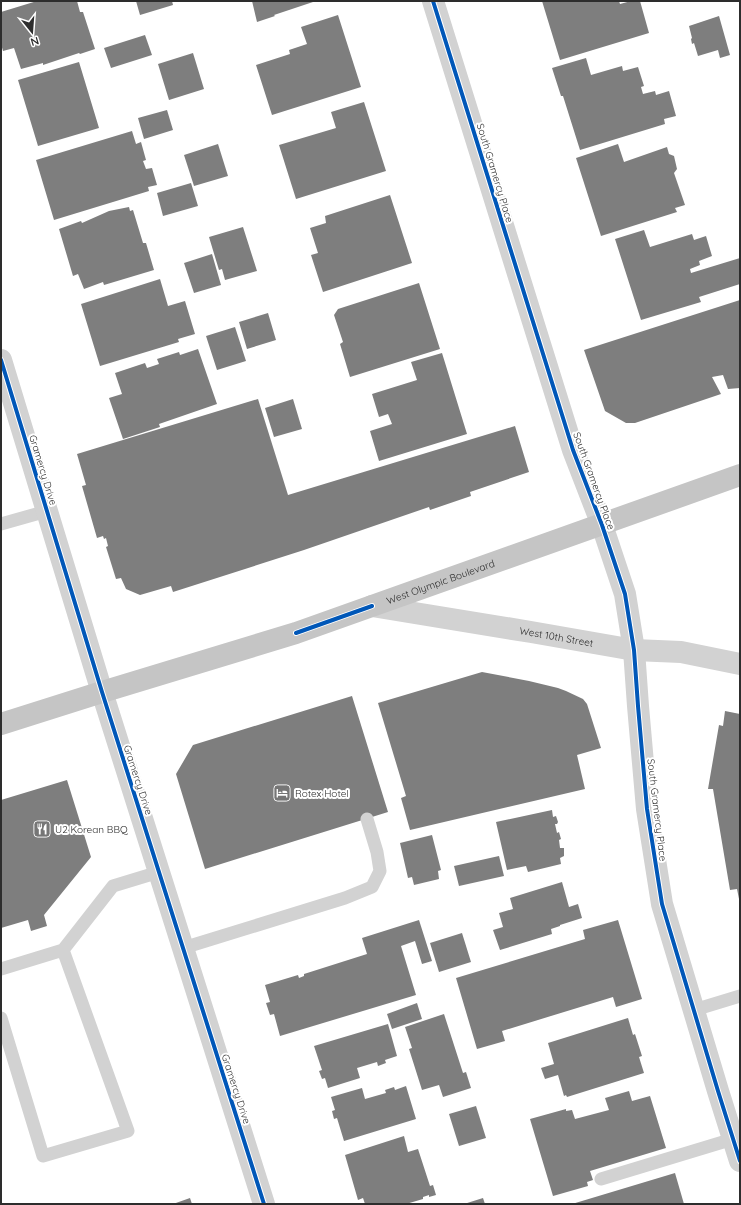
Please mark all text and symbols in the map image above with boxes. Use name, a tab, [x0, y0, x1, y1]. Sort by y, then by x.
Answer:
north arrow	[12, 12, 52, 52]
text: N	[29, 34, 41, 49]
street label: South Gramercy Place	[474, 122, 516, 224]
street label: South Gramercy Place	[570, 430, 618, 532]
street label: Gramercy Drive	[26, 433, 60, 507]
street label: West Olympic Boulevard	[385, 556, 496, 607]
street label: West 10th Street	[519, 624, 595, 649]
street label: Gramercy Drive	[121, 743, 156, 817]
street label: South Gramercy Place	[644, 758, 670, 862]
hotel icon: Rotex Hotel	[272, 783, 292, 803]
place label: Rotex Hotel	[295, 787, 349, 800]
restaurant icon: U2 Korean BBQ	[32, 819, 52, 839]
place label: U2 Korean BBQ	[55, 823, 128, 836]
street label: Gramercy Drive	[219, 1052, 254, 1126]

